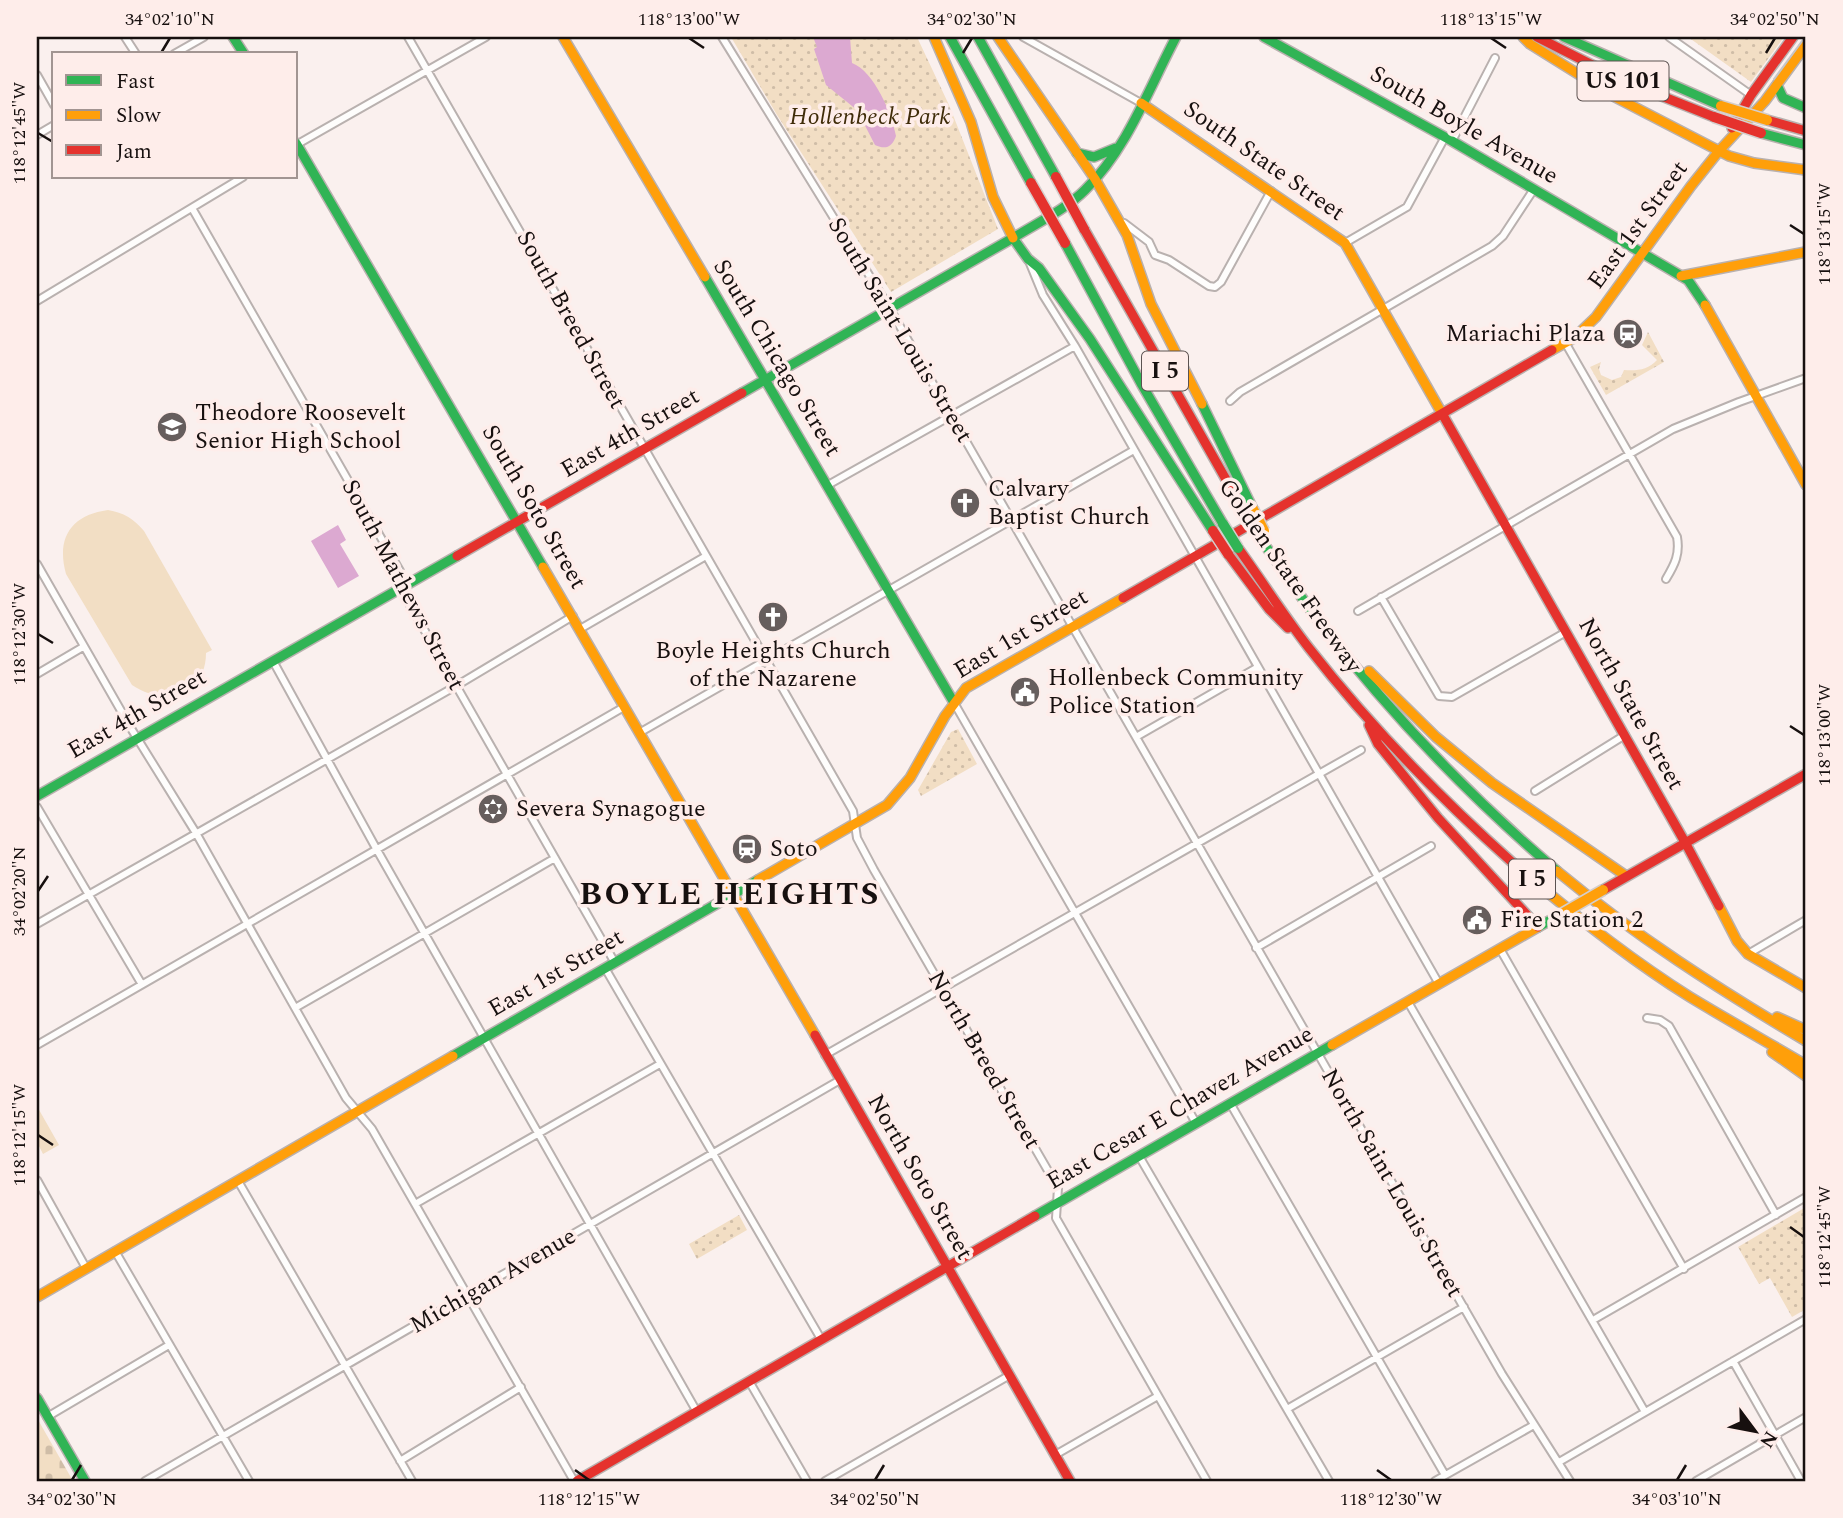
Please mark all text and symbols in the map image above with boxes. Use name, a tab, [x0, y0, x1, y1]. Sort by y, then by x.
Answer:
text: 34°02'10"N	[125, 6, 215, 33]
text: 118°13'00"W	[638, 6, 740, 33]
text: 34°02'30"N	[927, 6, 1017, 33]
text: 118°13'15"W	[1440, 6, 1542, 33]
text: 34°02'50"N	[1730, 6, 1820, 33]
legend	[52, 52, 298, 178]
street label: South Boyle Avenue	[1363, 56, 1565, 194]
road number: US 101	[1578, 61, 1668, 100]
text: Fast	[116, 66, 155, 98]
text: 118°12'45"W	[6, 82, 33, 184]
street label: South State Street	[1176, 92, 1352, 230]
park label: Hollenbeck Park	[789, 99, 951, 135]
text: Slow	[116, 100, 162, 132]
text: Jam	[116, 136, 152, 168]
street label: East 1st Street	[1579, 153, 1697, 297]
text: 118°13'15"W	[1811, 183, 1838, 285]
street label: South Saint Louis Street	[818, 210, 982, 450]
street label: South Breed Street	[507, 224, 635, 416]
street label: South Chicago Street	[704, 252, 850, 464]
place label: Mariachi Plaza	[1445, 316, 1605, 352]
station icon: Mariachi Plaza	[1611, 317, 1645, 351]
road number: I 5	[1142, 352, 1188, 390]
street label: East 4th Street	[554, 379, 706, 487]
place label: Theodore Roosevelt Senior High School	[195, 395, 406, 459]
school or university icon: Theodore Roosevelt Senior High School	[155, 410, 189, 444]
street label: South Soto Street	[472, 418, 596, 596]
place label: Calvary Baptist Church	[988, 471, 1150, 535]
street label: Golden State Freeway	[1209, 471, 1372, 682]
street label: South Mathews Street	[332, 473, 474, 697]
church icon: Calvary Baptist Church	[948, 486, 982, 520]
street label: East 1st Street	[947, 580, 1095, 688]
text: 118°12'30"W	[6, 583, 33, 685]
church icon: Boyle Heights Church of the Nazarene	[756, 600, 790, 634]
street label: North State Street	[1569, 611, 1693, 797]
place label: Boyle Heights Church of the Nazarene	[655, 633, 891, 697]
street label: East 4th Street	[61, 660, 213, 768]
place label: Hollenbeck Community Police Station	[1048, 660, 1304, 724]
public building icon: Hollenbeck Community Police Station	[1008, 675, 1042, 709]
text: 118°13'00"W	[1811, 684, 1838, 786]
place label: Severa Synagogue	[516, 791, 706, 827]
synagogue icon: Severa Synagogue	[476, 792, 510, 826]
place label: Soto	[770, 831, 818, 867]
station icon: Soto	[730, 832, 764, 866]
text: 34°02'20"N	[6, 846, 33, 936]
road number: I 5	[1509, 860, 1555, 898]
district label: BOYLE HEIGHTS	[579, 870, 881, 919]
place label: Fire Station 2	[1500, 902, 1643, 938]
public building icon: Fire Station 2	[1460, 903, 1494, 937]
street label: East 1st Street	[481, 920, 631, 1026]
street label: North Breed Street	[918, 964, 1050, 1156]
street label: East Cesar E Chavez Avenue	[1040, 1017, 1320, 1199]
street label: North Saint Louis Street	[1312, 1062, 1472, 1304]
text: 118°12'15"W	[6, 1084, 33, 1186]
street label: North Soto Street	[858, 1087, 982, 1267]
text: 118°12'45"W	[1811, 1186, 1838, 1288]
street label: Michigan Avenue	[403, 1219, 583, 1343]
north arrow	[1720, 1396, 1790, 1466]
text: N	[1752, 1425, 1785, 1453]
text: 34°02'30"N	[27, 1486, 117, 1513]
text: 118°12'15"W	[538, 1486, 640, 1513]
text: 34°02'50"N	[830, 1486, 920, 1513]
text: 118°12'30"W	[1340, 1486, 1442, 1513]
text: 34°03'10"N	[1632, 1486, 1722, 1513]

